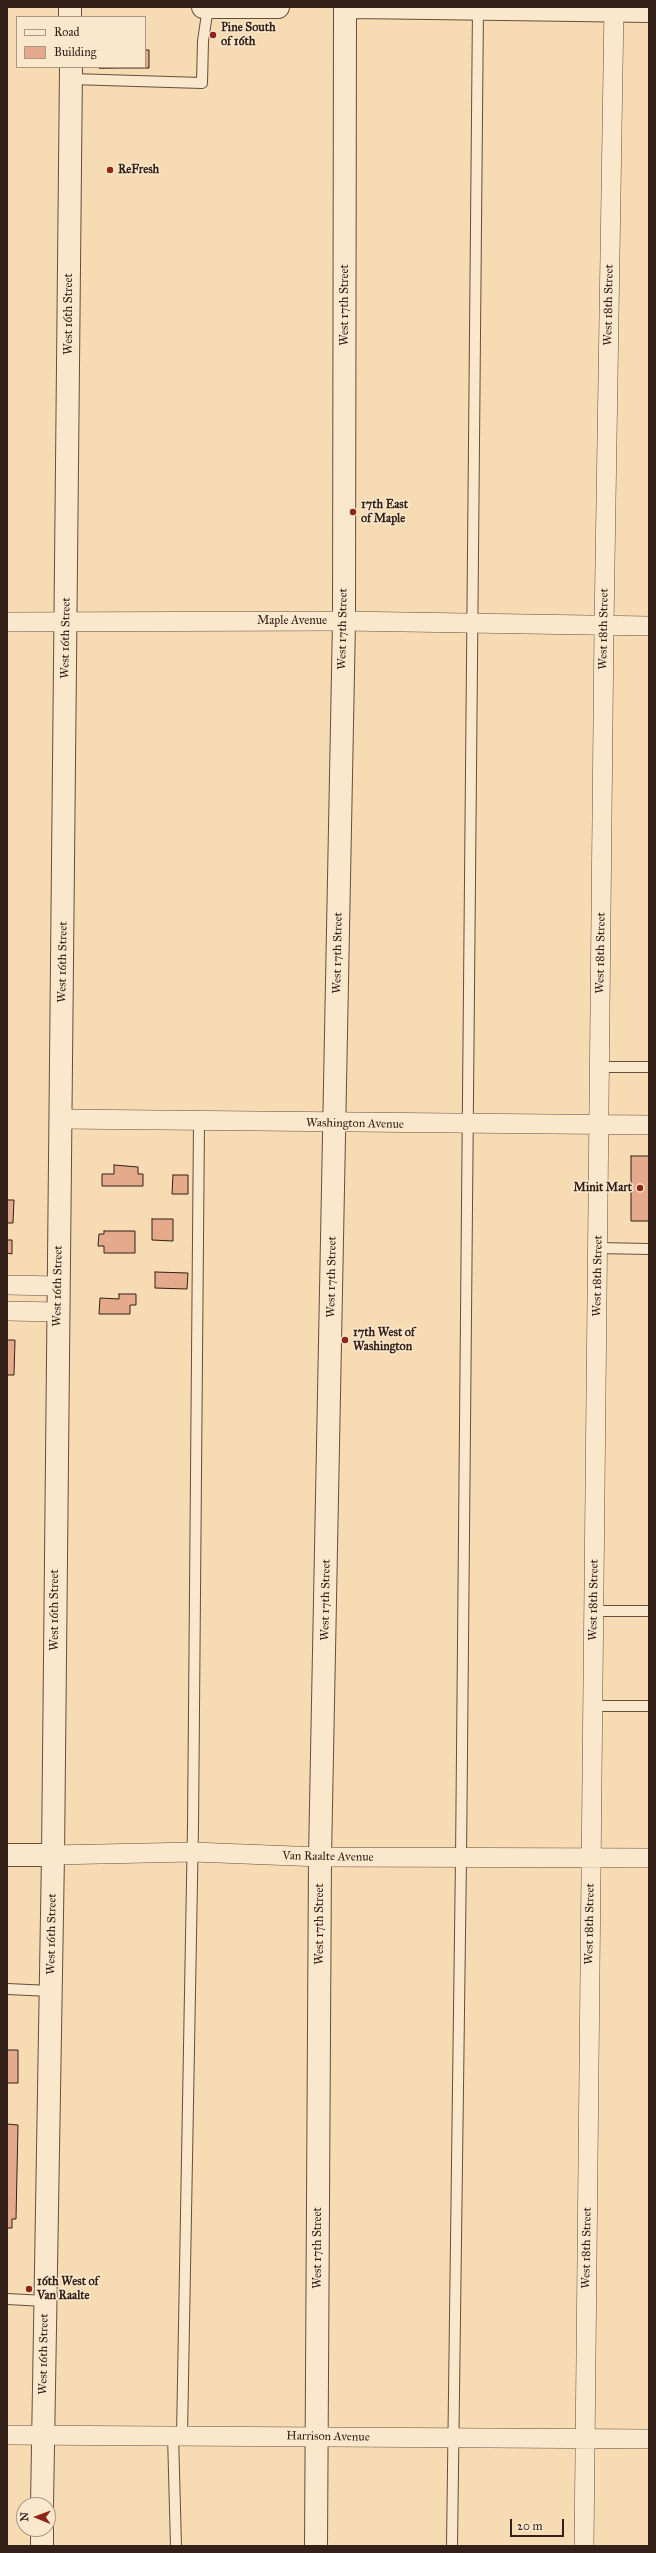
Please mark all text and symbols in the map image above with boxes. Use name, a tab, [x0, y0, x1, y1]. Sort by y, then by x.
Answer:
legend	[16, 16, 146, 68]
place label: Pine South of 16th	[221, 21, 276, 49]
text: Road	[54, 25, 80, 39]
marker: Pine South of 16th	[208, 30, 218, 40]
text: Building	[54, 45, 96, 59]
place label: ReFresh	[118, 163, 159, 177]
marker: ReFresh	[105, 165, 115, 175]
street label: West 17th Street	[338, 264, 352, 346]
street label: West 18th Street	[601, 264, 617, 346]
street label: West 16th Street	[62, 273, 76, 355]
place label: 17th East of Maple	[361, 498, 408, 526]
marker: 17th East of Maple	[348, 507, 358, 517]
street label: West 17th Street	[335, 588, 351, 670]
street label: West 18th Street	[596, 588, 612, 670]
street label: West 16th Street	[58, 597, 74, 679]
street label: Maple Avenue	[257, 614, 327, 628]
street label: West 17th Street	[330, 912, 346, 994]
street label: West 18th Street	[593, 912, 609, 994]
street label: West 16th Street	[55, 921, 71, 1003]
street label: Washington Avenue	[306, 1116, 404, 1132]
place label: Minit Mart	[574, 1181, 632, 1195]
marker: Minit Mart	[635, 1183, 645, 1193]
street label: West 18th Street	[590, 1235, 606, 1317]
street label: West 17th Street	[324, 1236, 340, 1318]
street label: West 16th Street	[50, 1245, 66, 1327]
place label: 17th West of Washington	[353, 1326, 415, 1354]
marker: 17th West of Washington	[340, 1335, 350, 1345]
street label: West 17th Street	[318, 1559, 334, 1641]
street label: West 18th Street	[586, 1559, 602, 1641]
street label: West 16th Street	[48, 1569, 62, 1651]
street label: Van Raalte Avenue	[282, 1849, 374, 1865]
street label: West 17th Street	[313, 1883, 327, 1965]
street label: West 18th Street	[582, 1883, 598, 1965]
street label: West 16th Street	[44, 1893, 60, 1975]
street label: West 17th Street	[311, 2207, 325, 2289]
street label: West 18th Street	[579, 2207, 595, 2289]
place label: 16th West of Van Raalte	[37, 2275, 99, 2303]
marker: 16th West of Van Raalte	[24, 2284, 34, 2294]
street label: West 16th Street	[36, 2313, 52, 2395]
street label: Harrison Avenue	[286, 2429, 370, 2445]
north arrow	[16, 2497, 56, 2537]
scale bar	[512, 2511, 566, 2537]
text: N	[18, 2512, 31, 2522]
text: 20 m	[517, 2519, 543, 2533]

